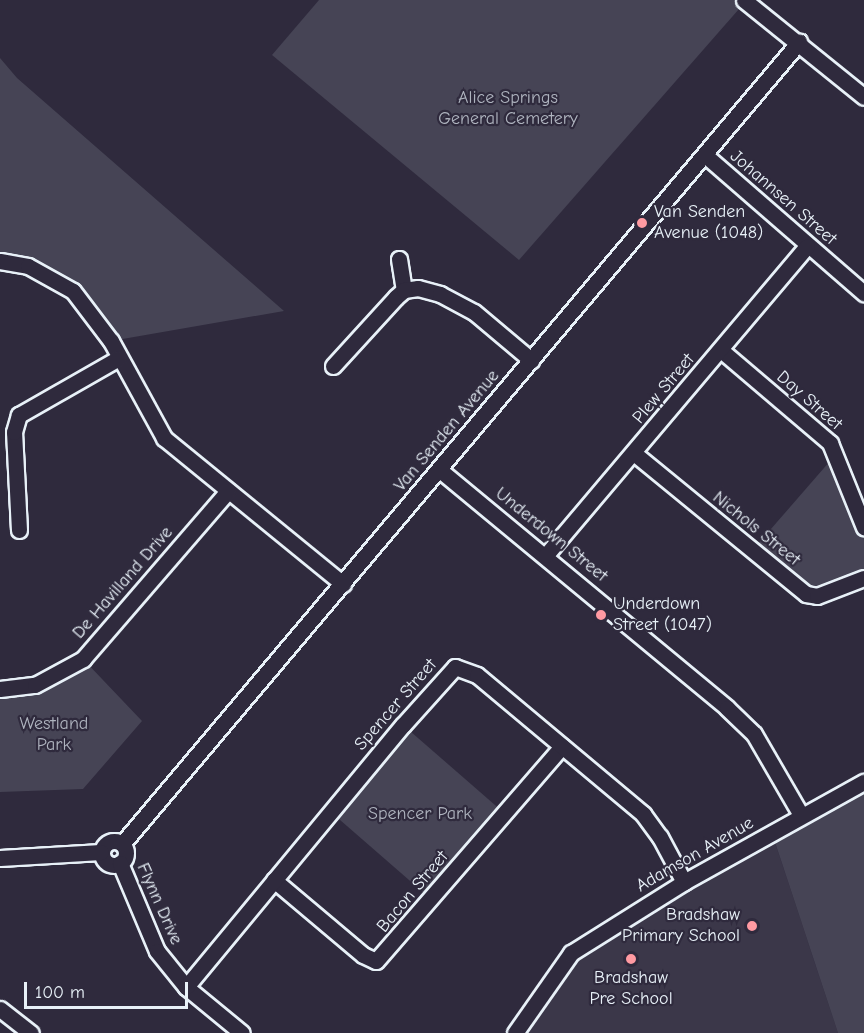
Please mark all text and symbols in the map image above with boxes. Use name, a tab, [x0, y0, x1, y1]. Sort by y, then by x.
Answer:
park label: Alice Springs General Cemetery	[438, 88, 578, 130]
street label: Johannsen Street	[725, 146, 841, 250]
place label: Van Senden Avenue (1048)	[654, 202, 763, 244]
marker: Van Senden Avenue (1048)	[635, 216, 649, 230]
street label: Plew Street	[628, 350, 700, 428]
street label: Van Senden Avenue	[390, 366, 504, 496]
street label: Day Street	[772, 367, 846, 435]
street label: Underdown Street	[490, 483, 612, 587]
street label: Nichols Street	[708, 487, 804, 571]
street label: De Havilland Drive	[68, 522, 178, 644]
place label: Underdown Street (1047)	[613, 594, 712, 636]
marker: Underdown Street (1047)	[594, 608, 608, 622]
street label: Spencer Street	[350, 655, 442, 755]
park label: Westland Park	[20, 714, 88, 756]
park label: Spencer Park	[368, 803, 472, 825]
street label: Adamson Avenue	[632, 813, 758, 897]
street label: Bacon Street	[373, 847, 453, 937]
street label: Flynn Drive	[131, 860, 187, 948]
place label: Bradshaw Primary School	[622, 905, 740, 948]
marker: Bradshaw Primary School	[745, 919, 759, 933]
marker: Bradshaw Pre School	[624, 952, 638, 966]
place label: Bradshaw Pre School	[589, 968, 673, 1010]
scale bar	[27, 970, 190, 1008]
text: 100 m	[35, 982, 85, 1003]

